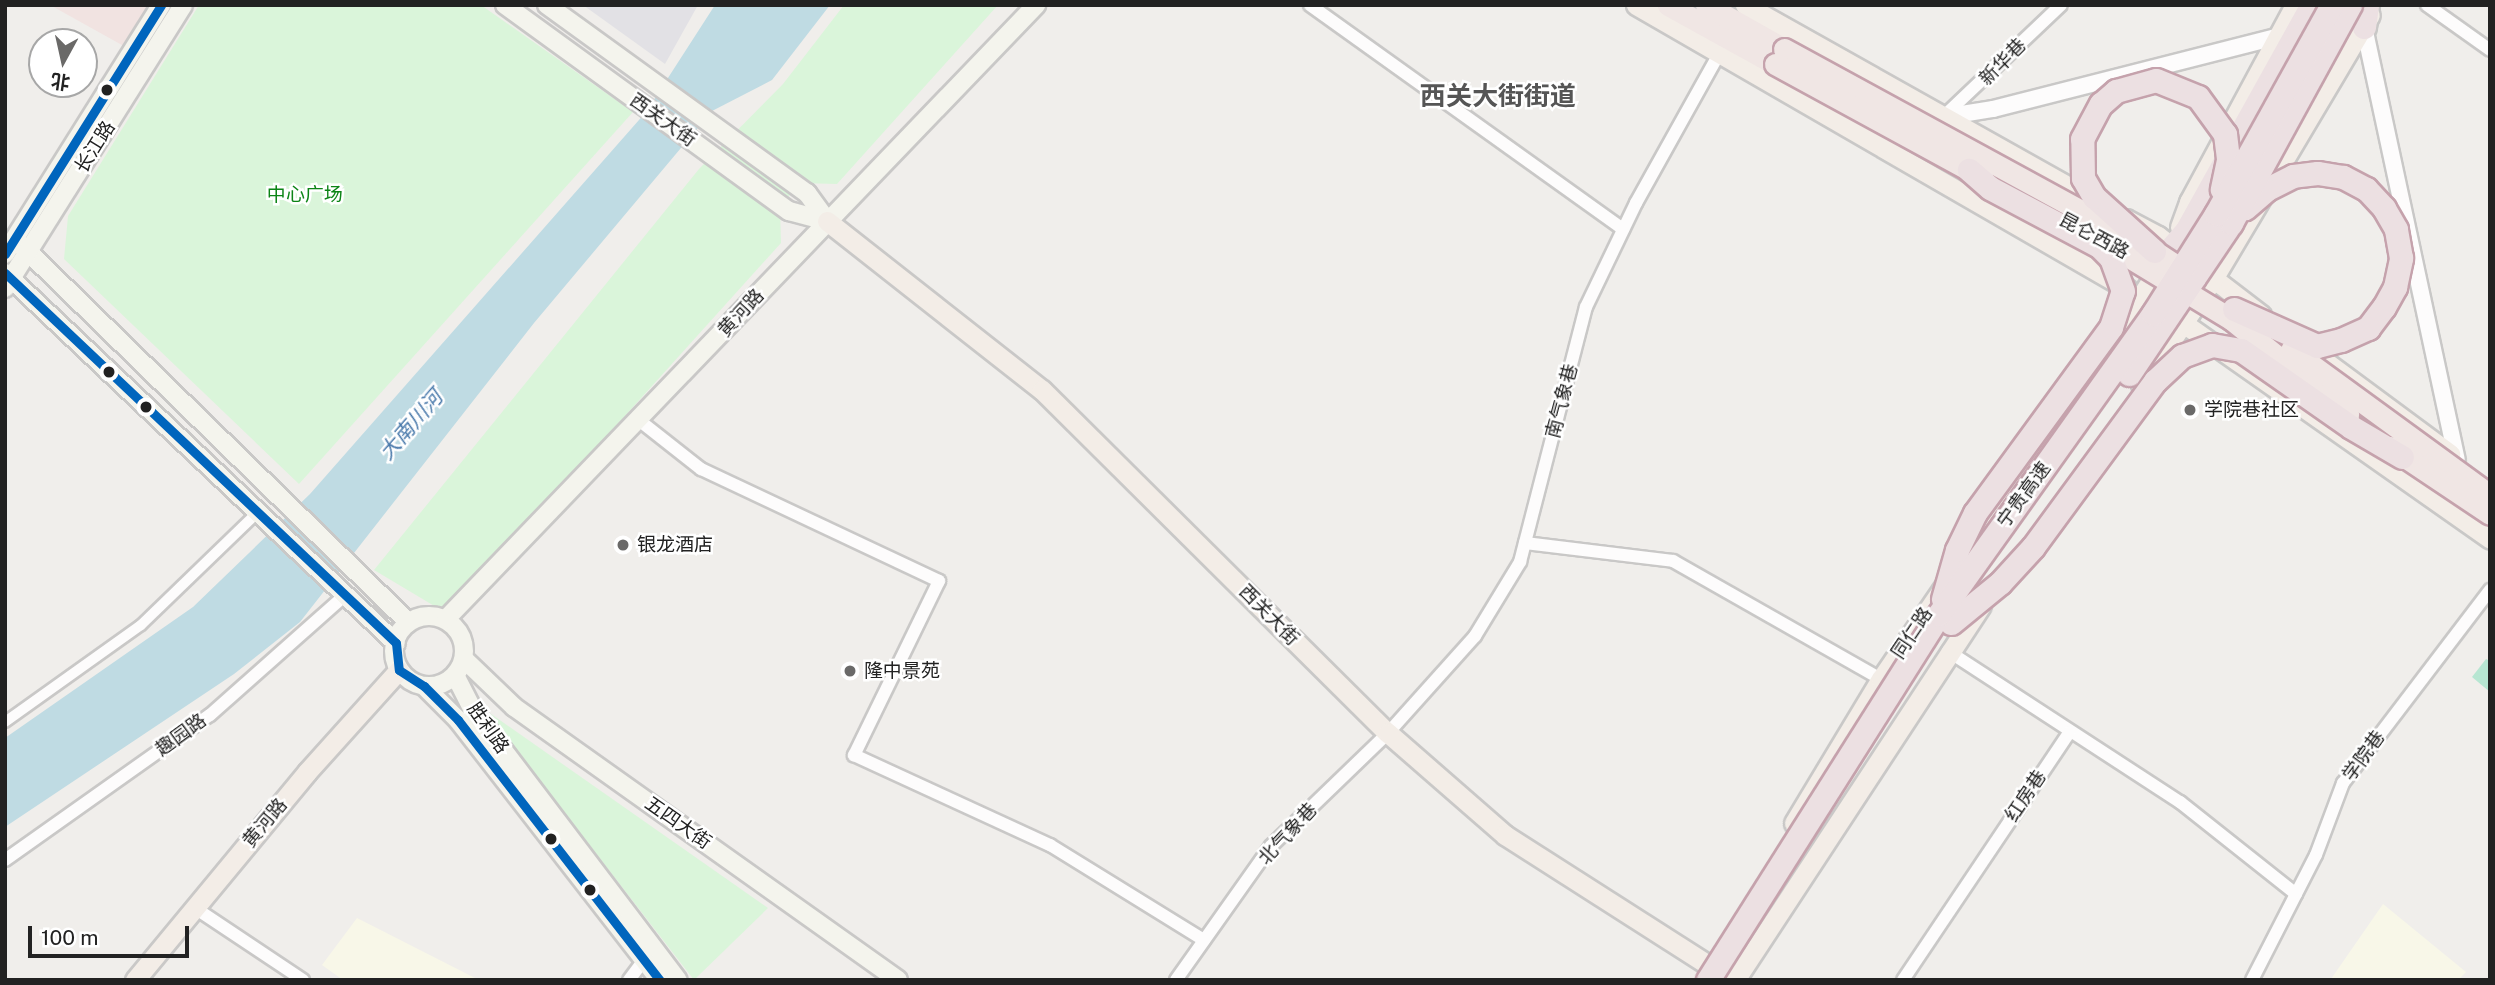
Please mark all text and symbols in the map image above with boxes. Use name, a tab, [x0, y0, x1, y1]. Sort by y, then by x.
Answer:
north arrow	[28, 28, 98, 98]
street label: 新华巷	[1975, 34, 2031, 90]
text: 北	[49, 70, 71, 94]
district label: 西关大街街道	[1420, 80, 1576, 112]
unlabelled marker	[100, 83, 114, 97]
street label: 西关大街	[625, 89, 701, 151]
street label: 长江路	[70, 117, 120, 177]
park label: 中心广场	[267, 184, 343, 206]
street label: 昆仑西路	[2055, 208, 2133, 264]
street label: 黄河路	[713, 284, 769, 342]
street label: 南气象巷	[1541, 361, 1583, 441]
unlabelled marker	[102, 365, 116, 379]
water label: 大南川河	[374, 385, 448, 465]
place label: 学院巷社区	[2204, 399, 2299, 421]
unlabelled marker	[139, 400, 153, 414]
marker: 学院巷社区	[2182, 402, 2198, 418]
street label: 宁贵高速	[1992, 458, 2056, 532]
place label: 银龙酒店	[637, 534, 713, 556]
marker: 银龙酒店	[615, 537, 631, 553]
street label: 西关大街	[1234, 580, 1304, 650]
street label: 同仁路	[1887, 603, 1937, 663]
place label: 隆中景苑	[864, 660, 940, 682]
marker: 隆中景苑	[842, 663, 858, 679]
street label: 胜利路	[462, 698, 514, 758]
street label: 趣园路	[151, 709, 211, 761]
street label: 学院巷	[2338, 726, 2390, 786]
street label: 红房巷	[2001, 766, 2051, 826]
street label: 五四大街	[640, 792, 716, 854]
street label: 黄河路	[238, 794, 292, 852]
street label: 北气象巷	[1254, 798, 1322, 870]
unlabelled marker	[544, 832, 558, 846]
unlabelled marker	[583, 883, 597, 897]
scale bar	[32, 912, 192, 956]
text: 100 m	[41, 925, 98, 950]

